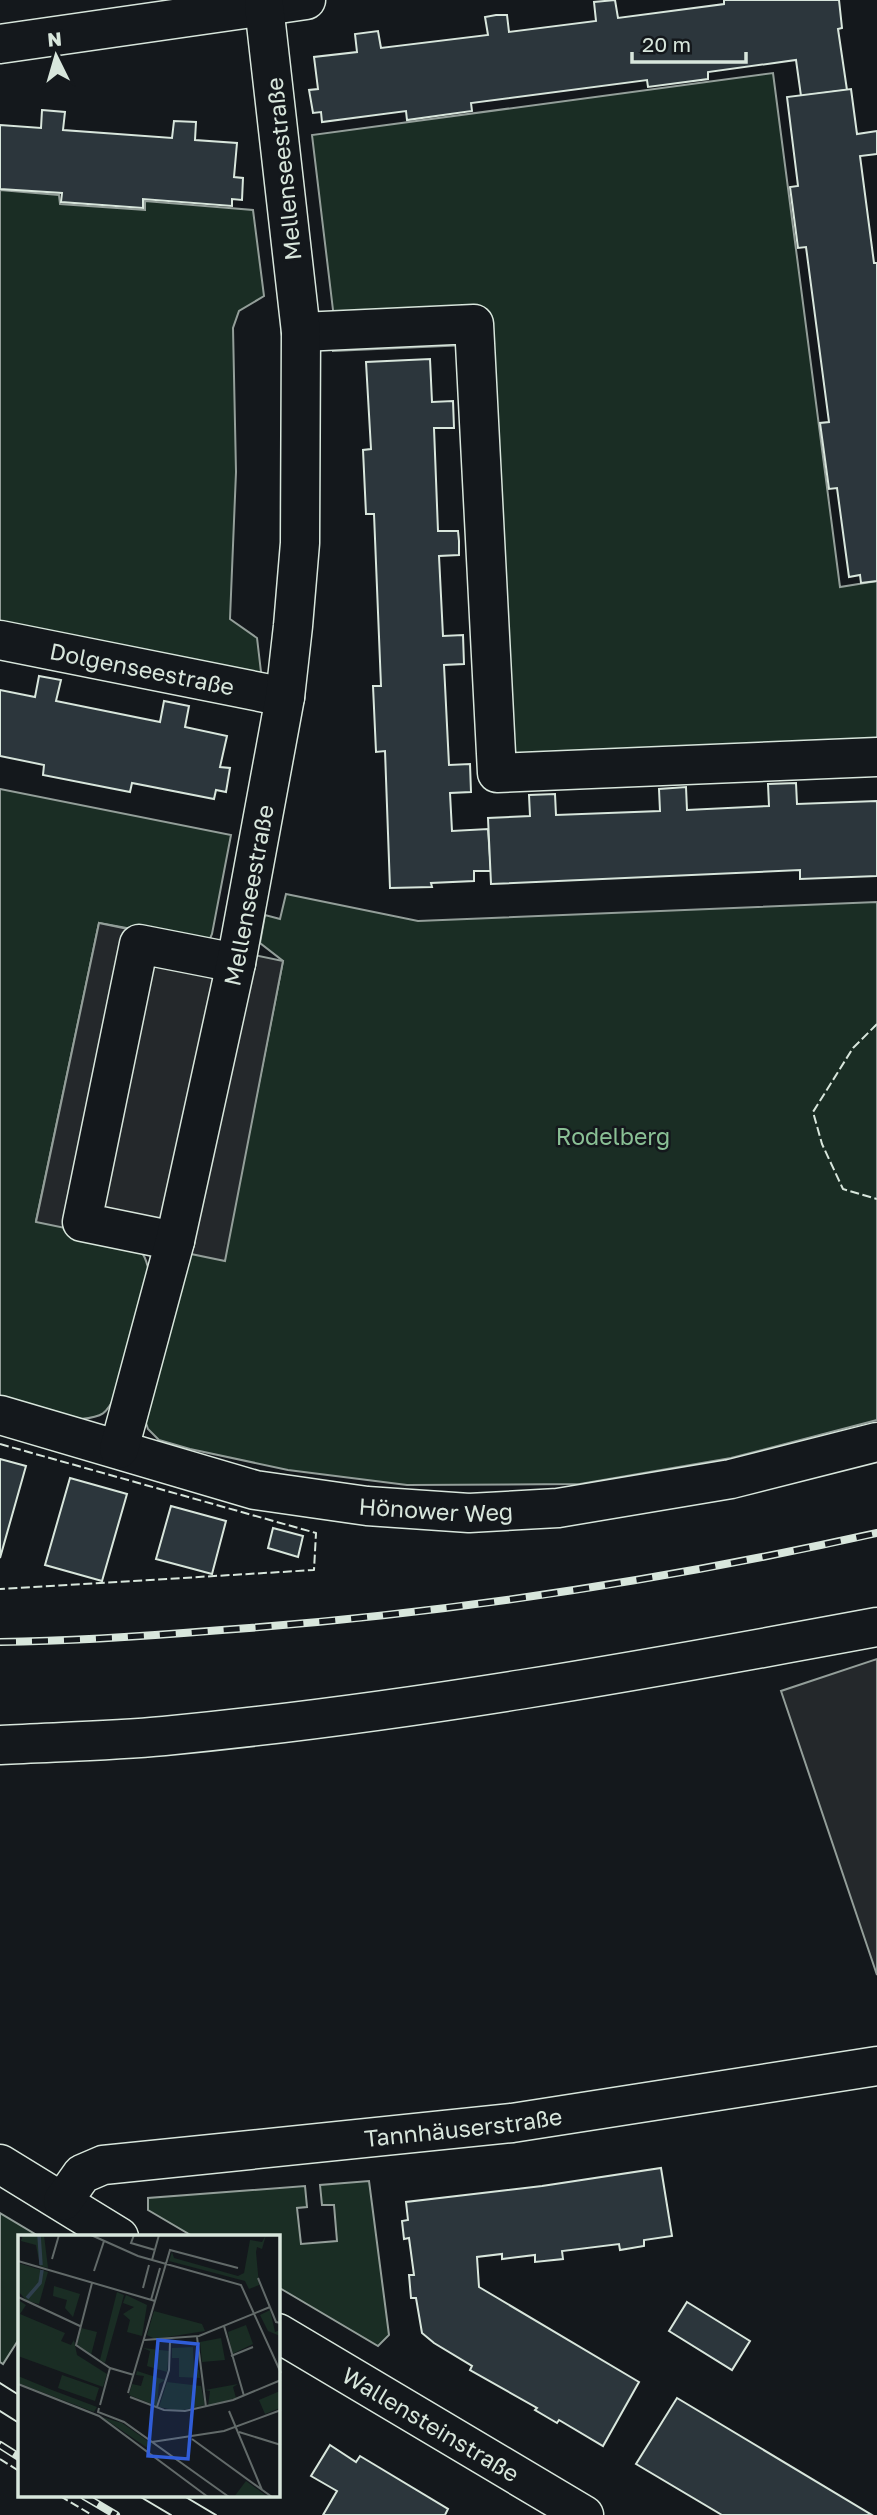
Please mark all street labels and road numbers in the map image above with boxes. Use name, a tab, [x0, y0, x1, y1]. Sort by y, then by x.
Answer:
street label: Mellenseestraße	[259, 76, 307, 262]
street label: Dolgenseestraße	[48, 636, 237, 701]
street label: Mellenseestraße	[217, 802, 279, 988]
street label: Hönower Weg	[358, 1491, 514, 1527]
street label: Tannhäuserstraße	[363, 2101, 564, 2152]
street label: Wallensteinstraße	[337, 2361, 525, 2487]

